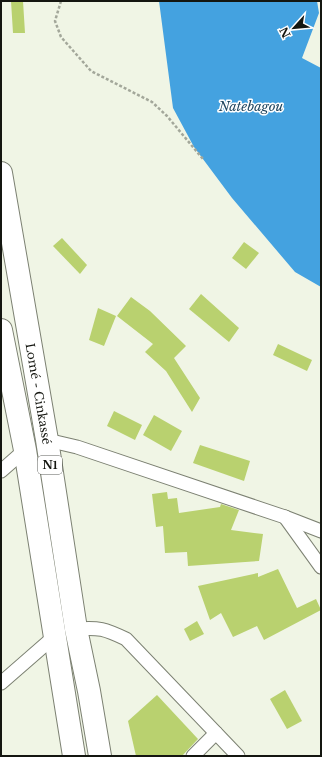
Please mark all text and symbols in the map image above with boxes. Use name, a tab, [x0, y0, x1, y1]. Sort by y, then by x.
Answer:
north arrow	[274, 8, 314, 48]
text: N	[276, 24, 294, 40]
water label: Natebagou	[218, 98, 284, 115]
street label: Lomé - Cinkassé	[23, 342, 55, 446]
road number: N1	[38, 456, 62, 474]

